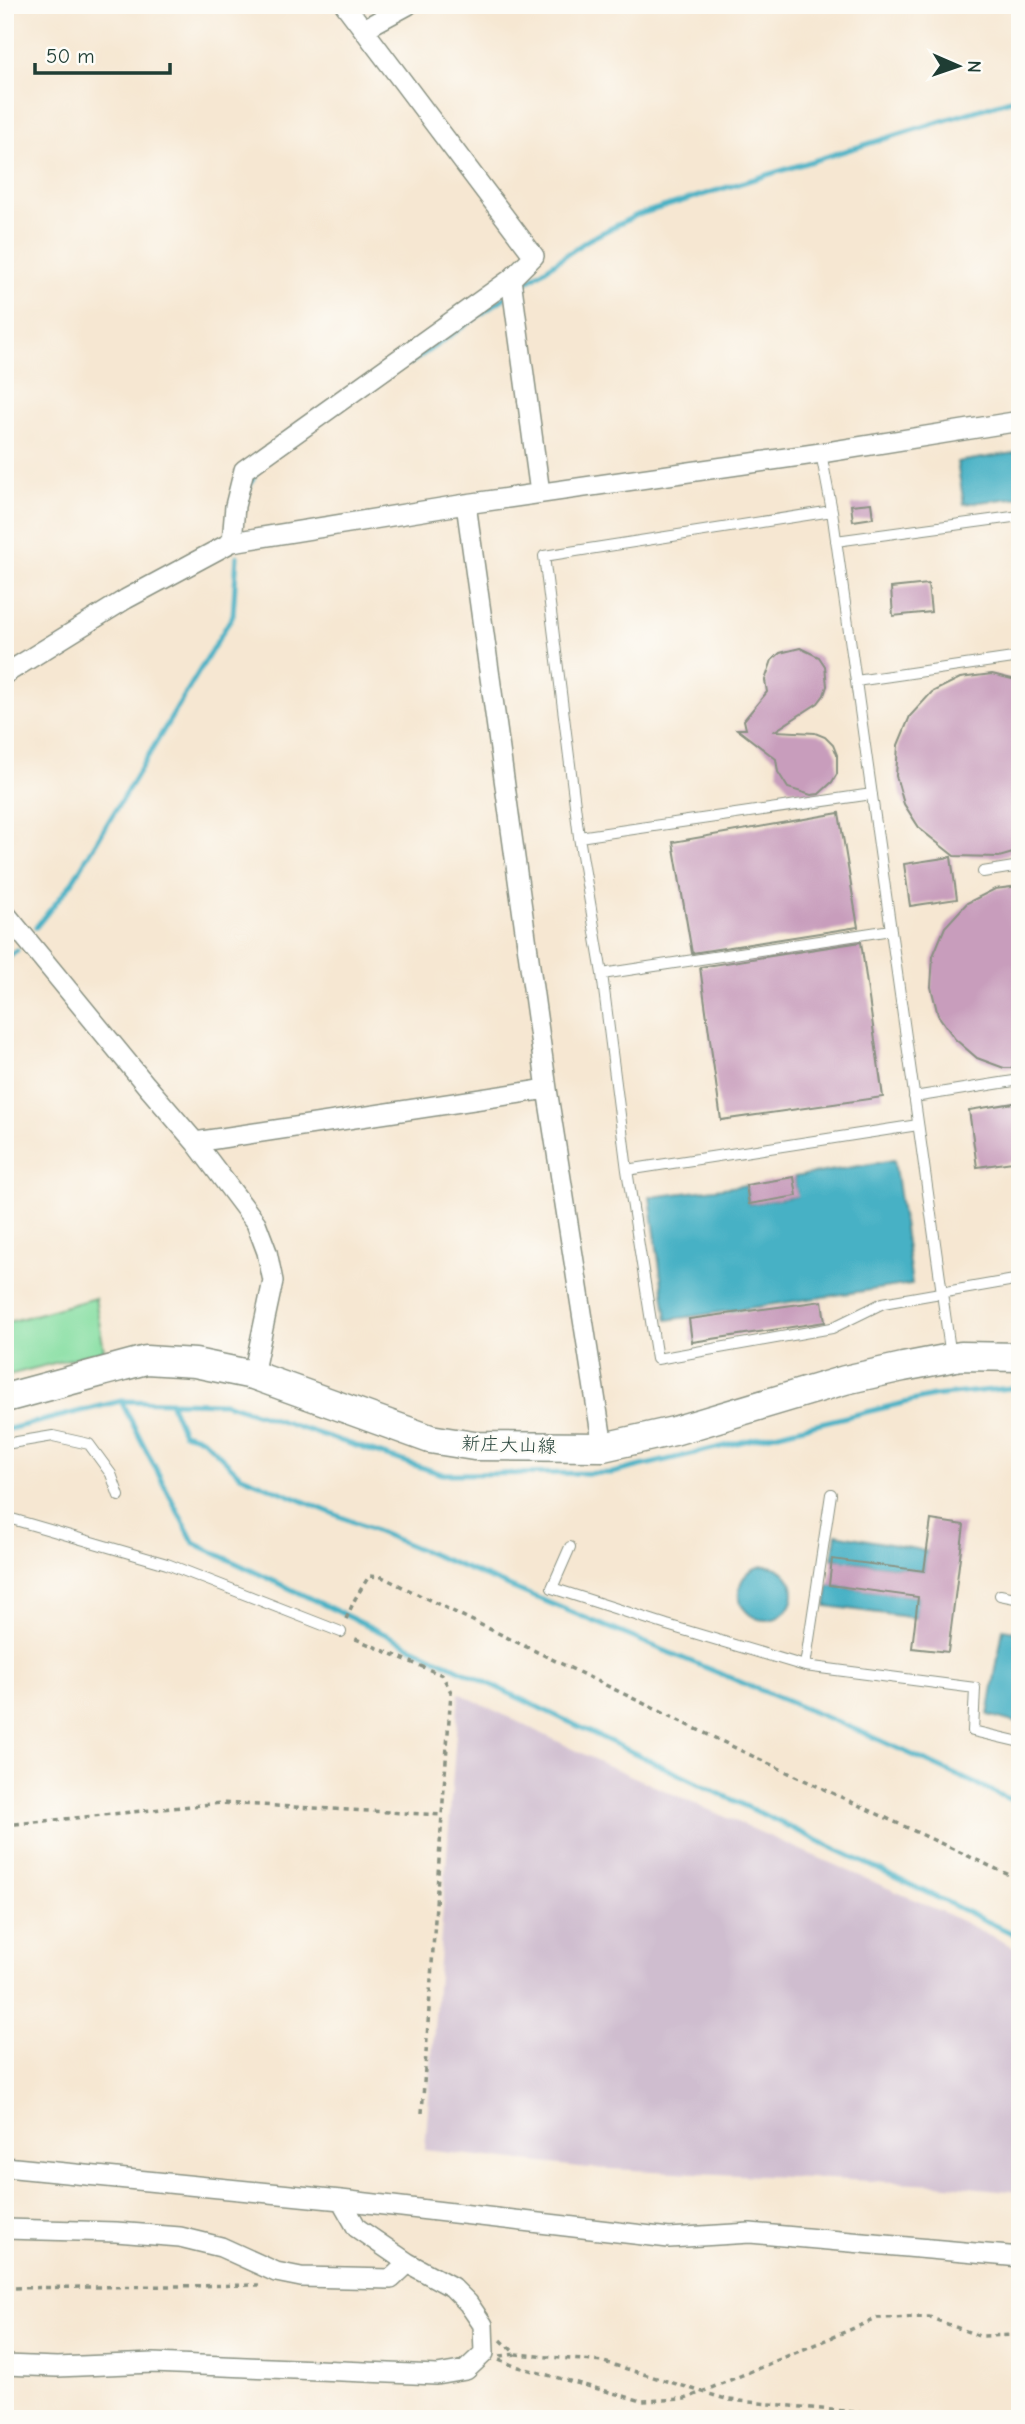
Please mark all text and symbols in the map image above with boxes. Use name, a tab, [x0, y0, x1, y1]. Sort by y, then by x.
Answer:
scale bar	[35, 32, 170, 76]
north arrow	[923, 32, 993, 102]
text: 50 m	[46, 44, 95, 68]
text: N	[963, 60, 985, 73]
street label: 新庄大山線	[461, 1432, 557, 1458]

